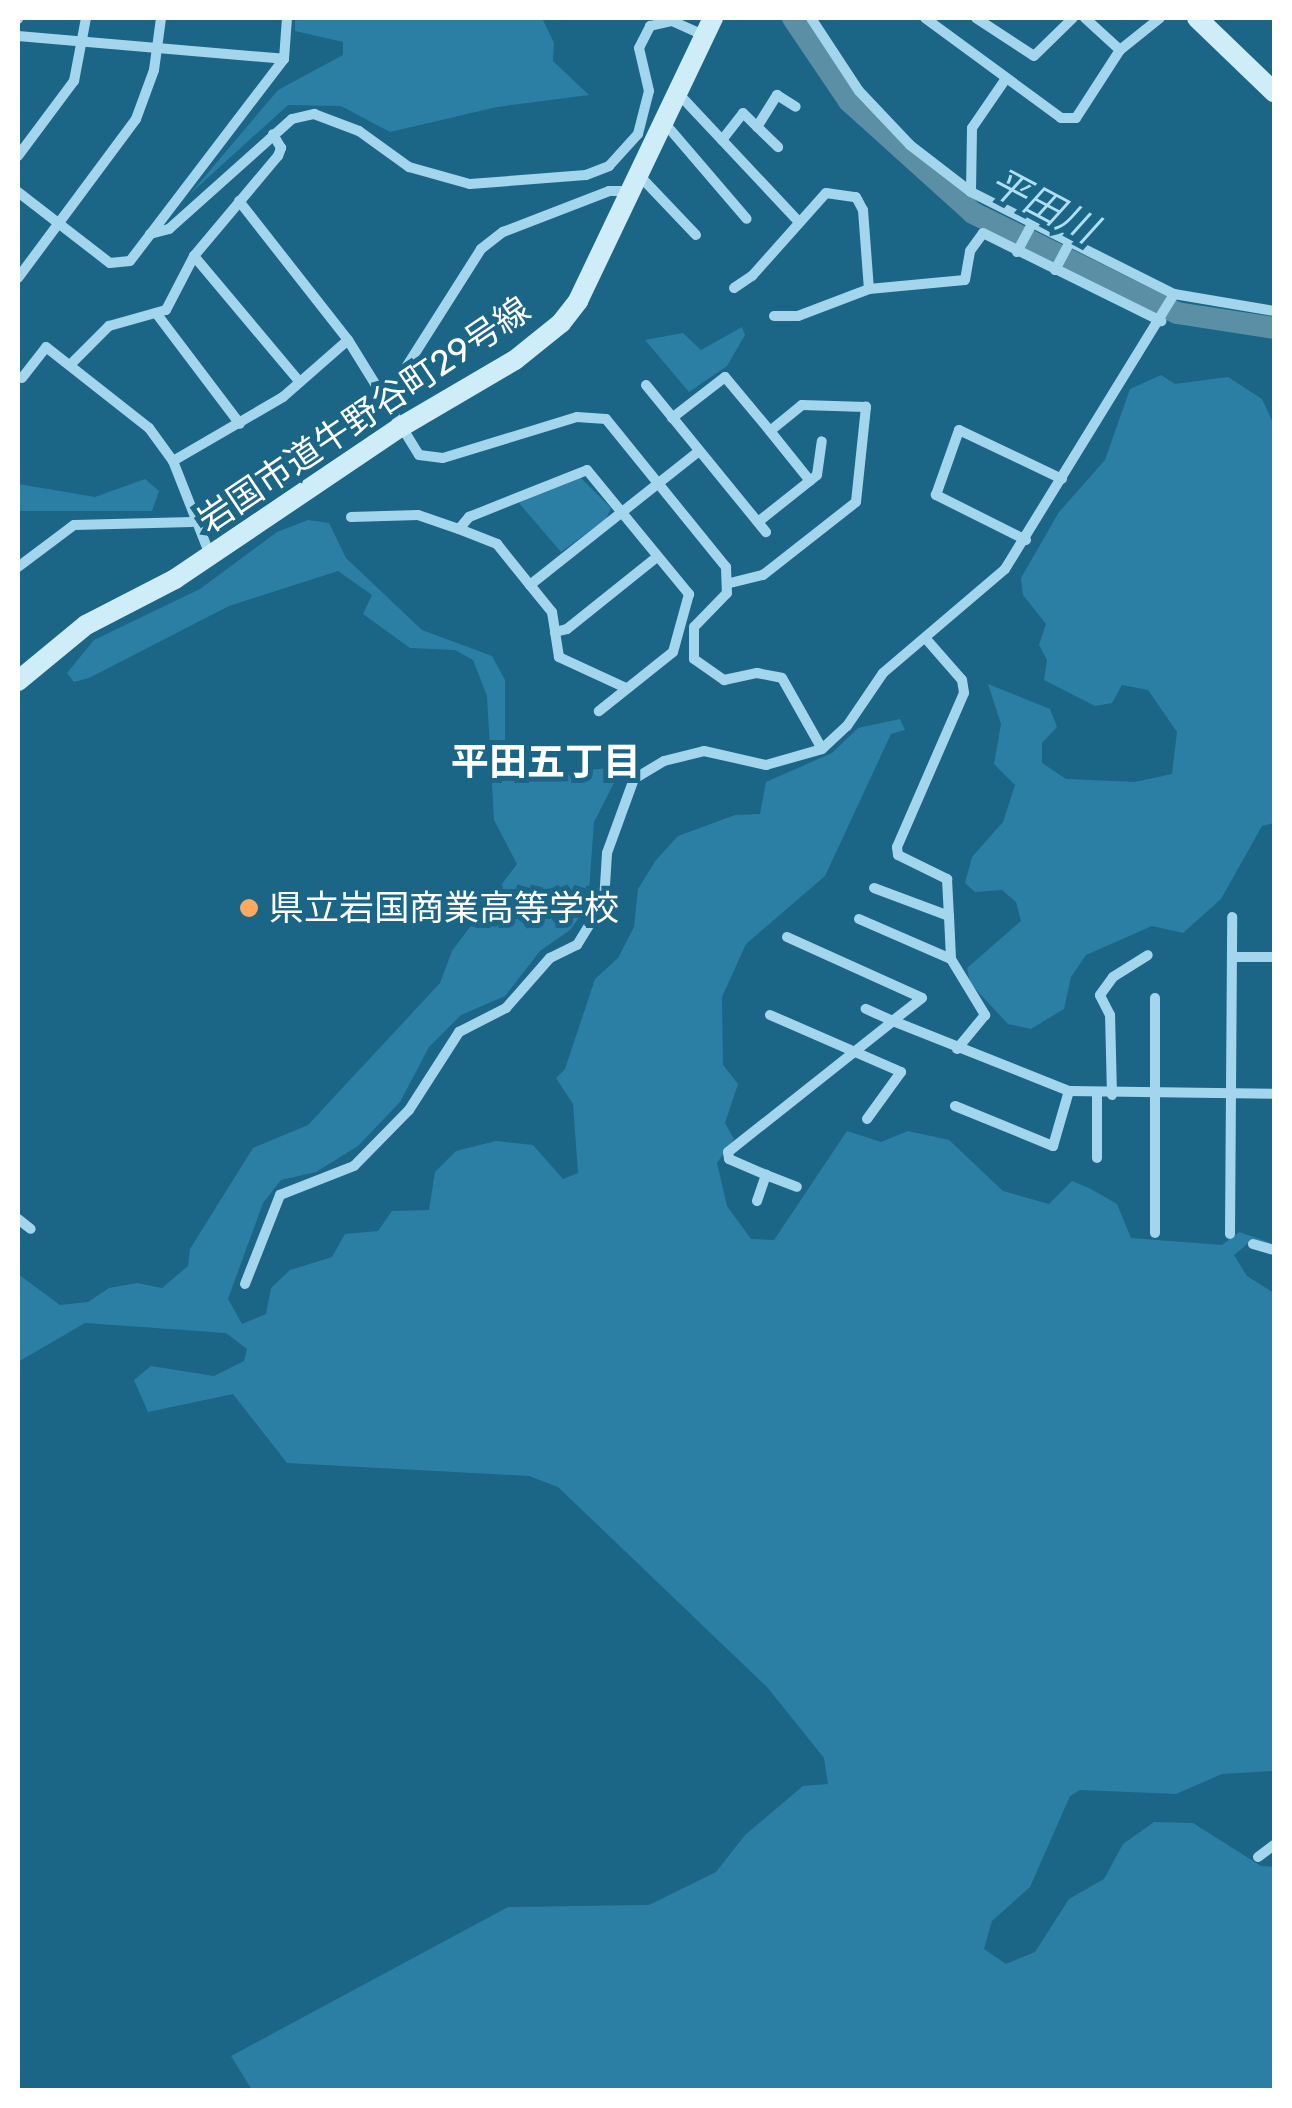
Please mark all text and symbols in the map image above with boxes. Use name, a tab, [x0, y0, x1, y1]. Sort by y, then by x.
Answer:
water label: 平田川	[982, 159, 1104, 253]
street label: 岩国市道牛野谷町29号線	[190, 288, 538, 542]
district label: 平田五丁目	[451, 740, 641, 786]
place label: 県立岩国商業高等学校	[269, 887, 619, 929]
marker: 県立岩国商業高等学校	[238, 897, 260, 919]

